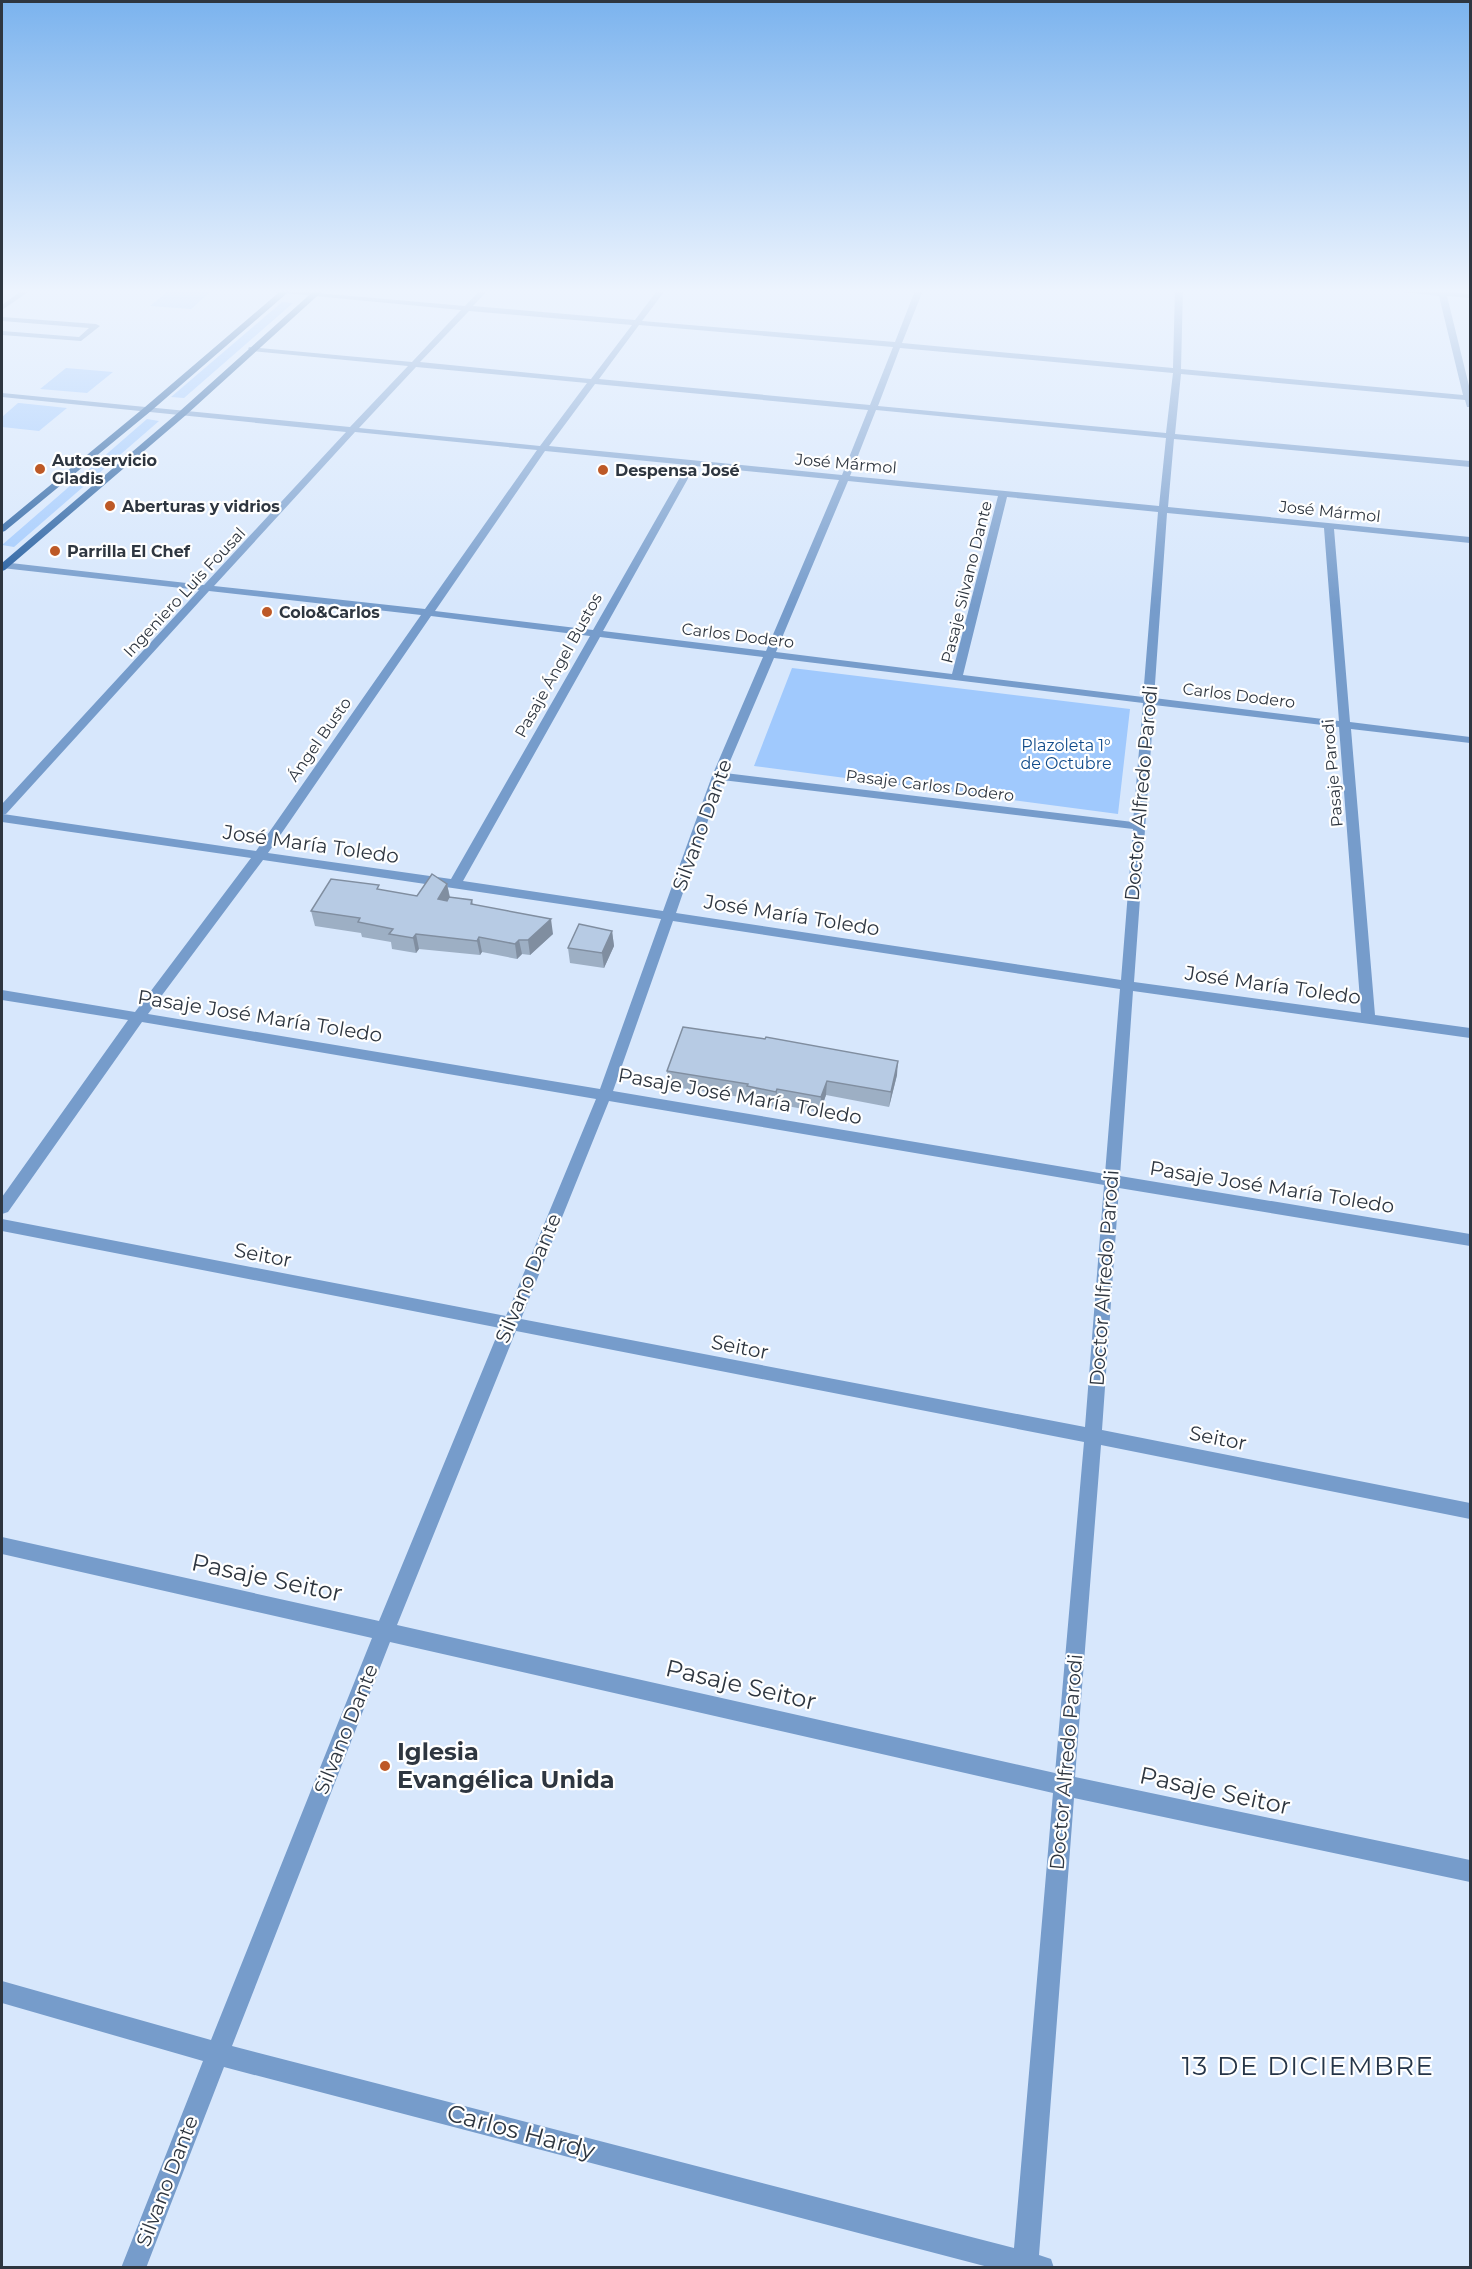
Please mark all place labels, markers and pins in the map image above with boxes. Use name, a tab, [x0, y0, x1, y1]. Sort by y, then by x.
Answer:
place label: Autoservicio Gladis	[51, 451, 157, 488]
place label: Despensa José	[615, 461, 740, 480]
marker: Autoservicio Gladis	[33, 462, 47, 476]
marker: Despensa José	[596, 463, 610, 477]
place label: Aberturas y vidrios	[121, 497, 280, 516]
marker: Aberturas y vidrios	[103, 499, 117, 513]
place label: Parrilla El Chef	[67, 542, 191, 561]
marker: Parrilla El Chef	[48, 544, 62, 558]
place label: Colo&Carlos	[279, 603, 380, 622]
marker: Colo&Carlos	[260, 605, 274, 619]
place label: Iglesia Evangélica Unida	[397, 1737, 615, 1794]
marker: Iglesia Evangélica Unida	[378, 1759, 392, 1773]

